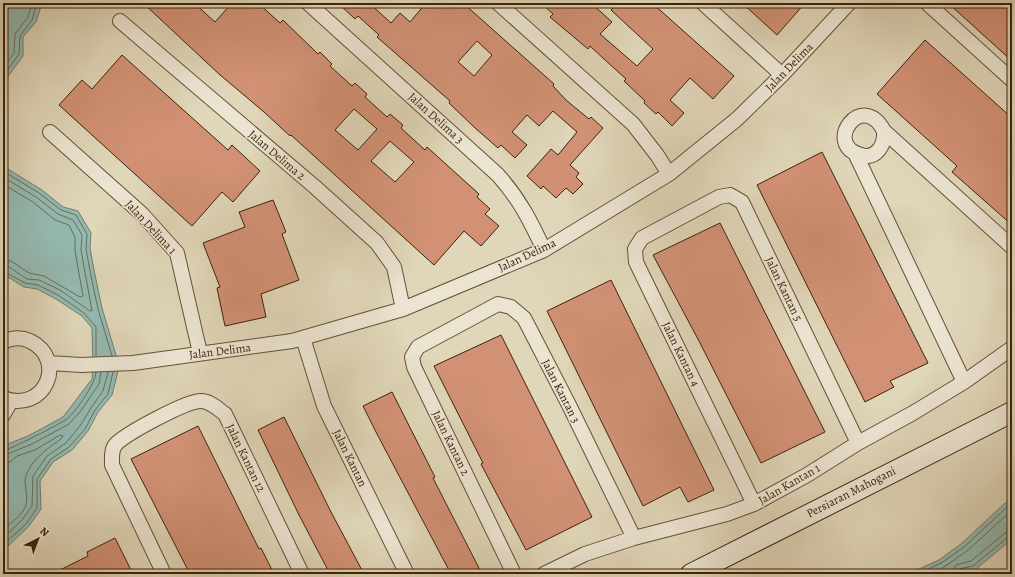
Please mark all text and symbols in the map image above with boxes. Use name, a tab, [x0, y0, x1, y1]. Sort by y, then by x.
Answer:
street label: Jalan Delima	[762, 39, 817, 95]
street label: Jalan Delima 3	[405, 89, 467, 147]
street label: Jalan Delima 2	[245, 126, 309, 184]
street label: Jalan Delima 1	[122, 196, 180, 258]
street label: Jalan Delima	[495, 234, 559, 275]
street label: Jalan Kantan 5	[761, 254, 807, 324]
street label: Jalan Kantan 4	[658, 319, 704, 390]
street label: Jalan Delima	[188, 339, 252, 363]
street label: Jalan Kantan 3	[538, 356, 584, 426]
street label: Jalan Kantan 2	[428, 408, 474, 478]
street label: Jalan Kantan 12	[222, 421, 270, 495]
street label: Jalan Kantan	[329, 426, 371, 490]
street label: Jalan Kantan 1	[755, 460, 823, 508]
street label: Persiaran Mahogani	[804, 463, 898, 521]
north arrow	[18, 519, 58, 559]
text: N	[36, 524, 52, 540]

